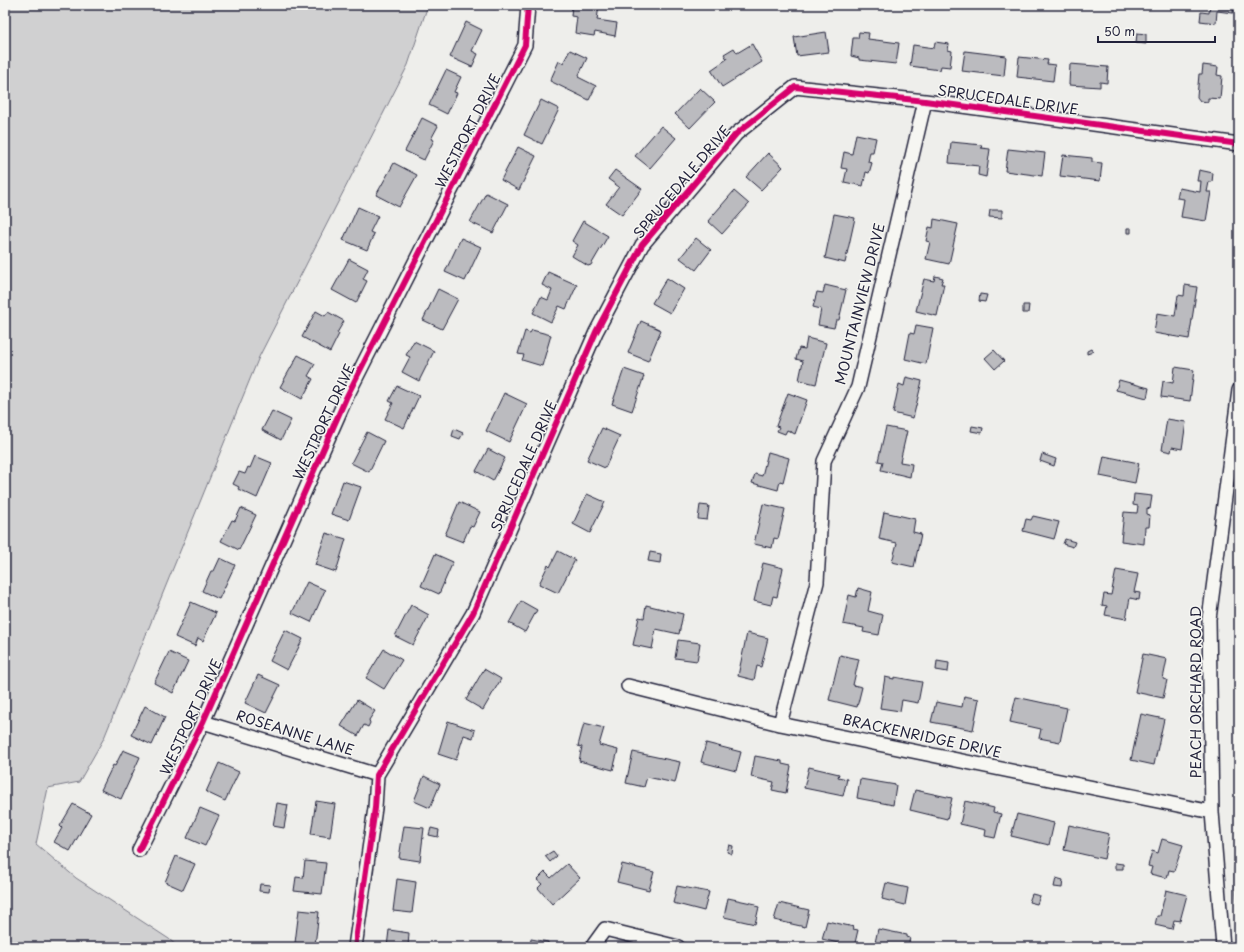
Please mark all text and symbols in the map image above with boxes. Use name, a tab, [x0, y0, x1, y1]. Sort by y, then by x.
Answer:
scale bar	[1098, 18, 1215, 44]
text: 50 m	[1104, 22, 1135, 40]
street label: WESTPORT DRIVE	[430, 70, 506, 192]
street label: SPRUCEDALE DRIVE	[936, 79, 1080, 120]
street label: SPRUCEDALE DRIVE	[628, 120, 735, 243]
street label: MOUNTAINVIEW DRIVE	[829, 221, 890, 387]
street label: WESTPORT DRIVE	[287, 360, 360, 483]
street label: SPRUCEDALE DRIVE	[485, 397, 562, 535]
street label: PEACH ORCHARD ROAD	[1185, 606, 1206, 778]
street label: WESTPORT DRIVE	[154, 655, 227, 778]
street label: ROSEANNE LANE	[233, 705, 357, 760]
street label: BRACKENRIDGE DRIVE	[841, 708, 1003, 763]

